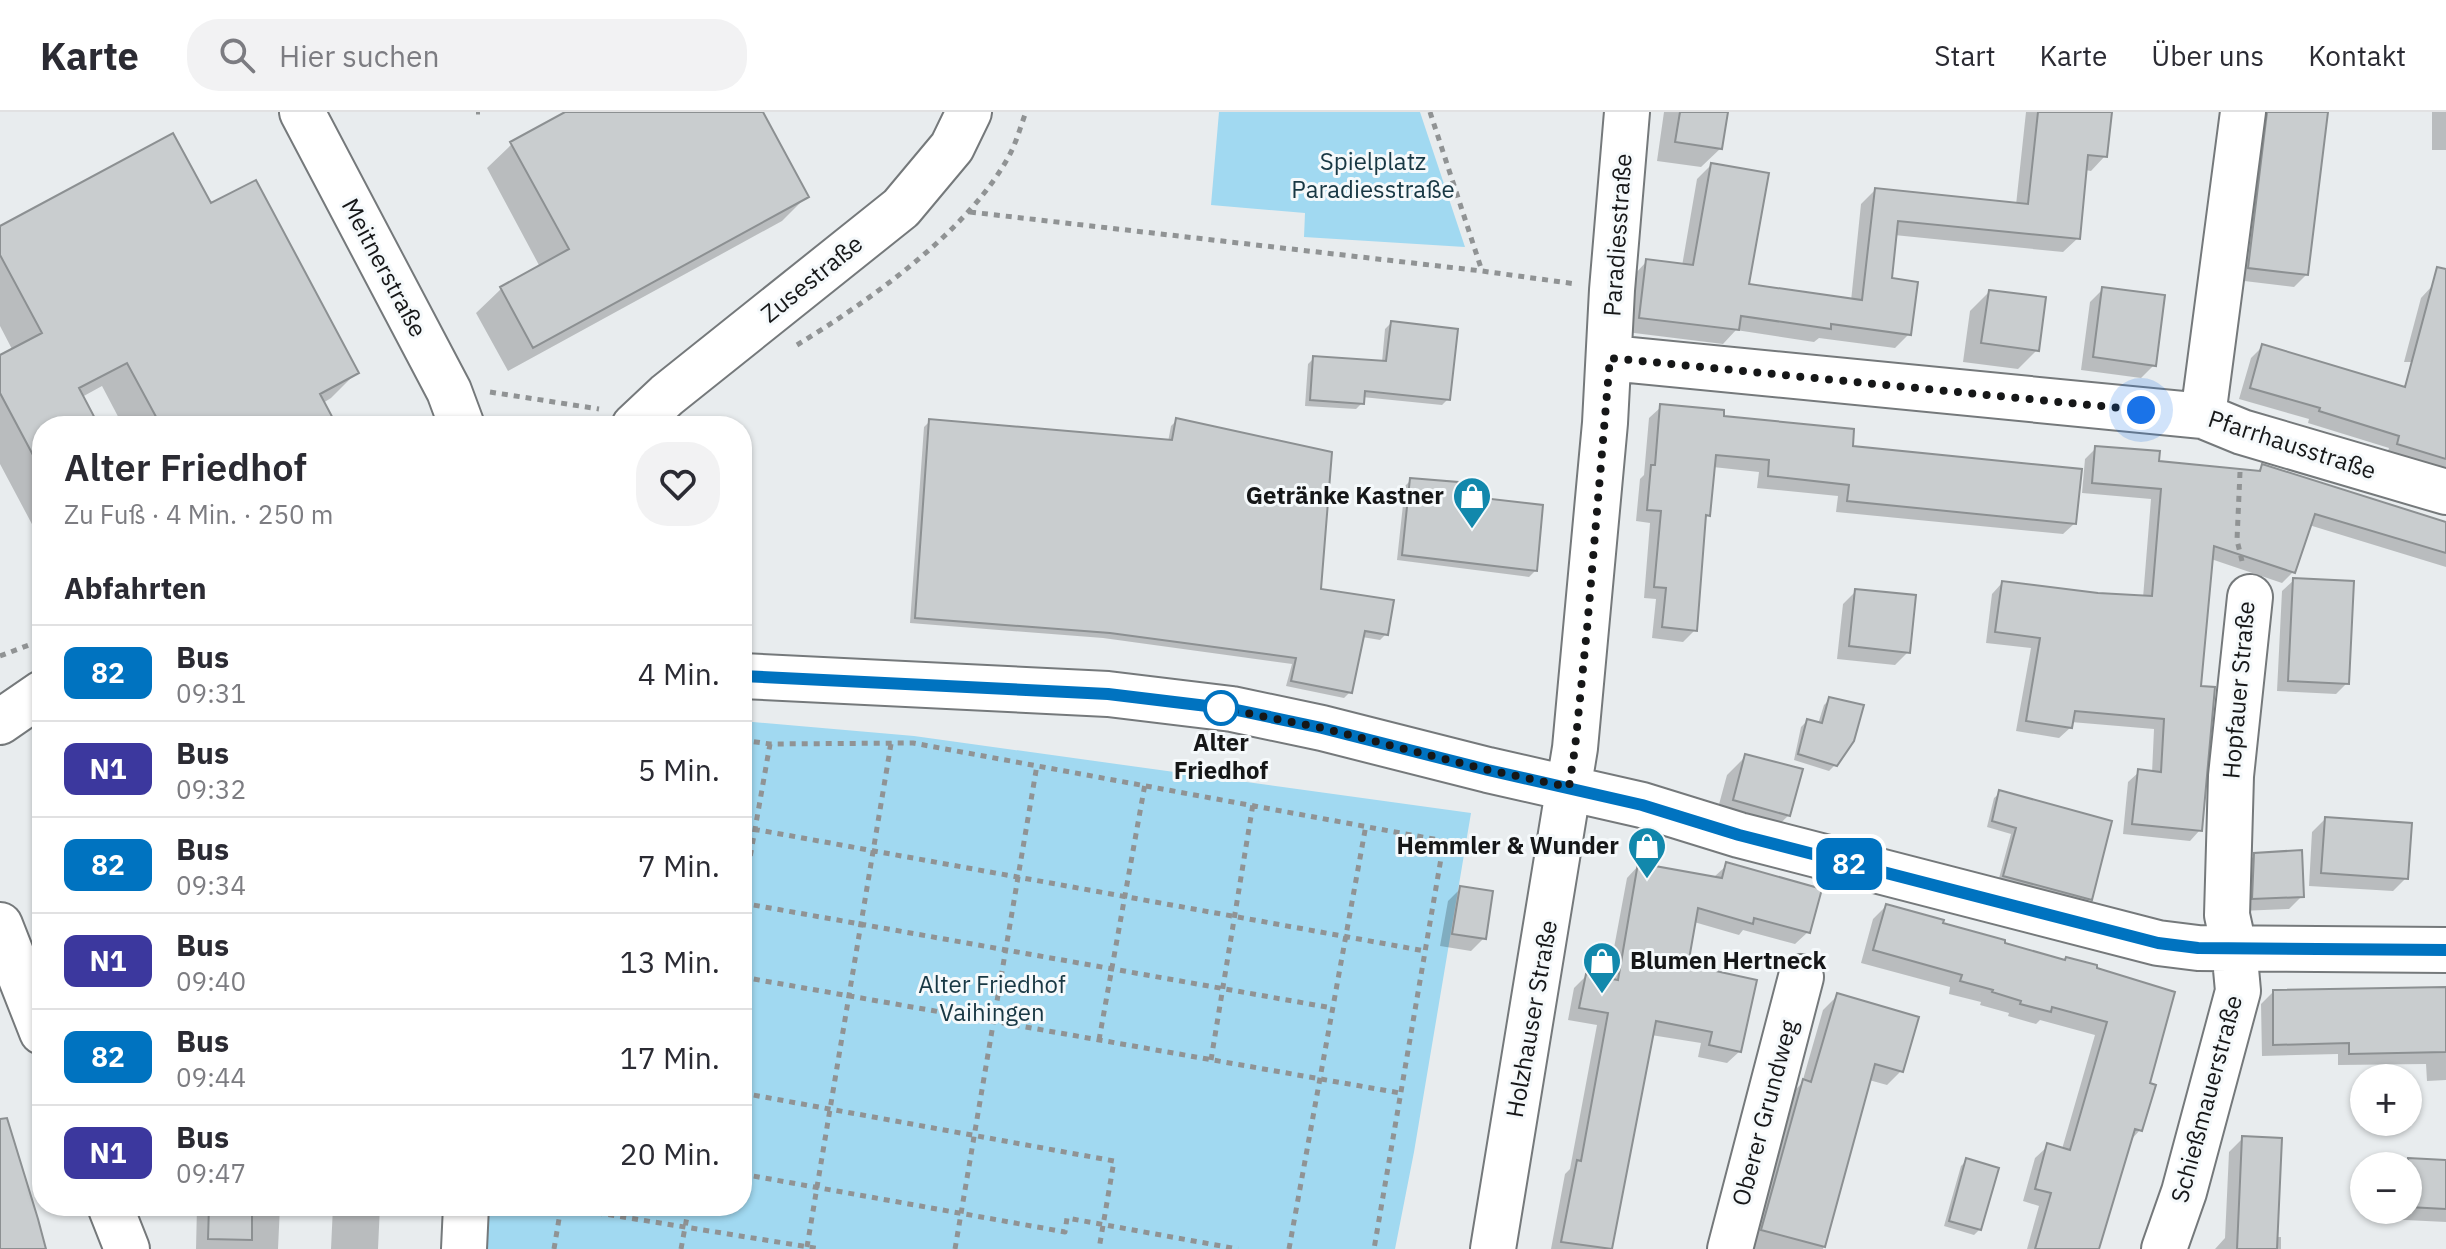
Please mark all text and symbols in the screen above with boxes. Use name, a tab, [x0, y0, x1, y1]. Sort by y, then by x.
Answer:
search box	[187, 19, 747, 91]
text: Karte	[40, 31, 139, 80]
icon: search	[215, 33, 259, 77]
text: Hier suchen	[279, 36, 440, 75]
text: Start	[1934, 37, 1996, 74]
text: Karte	[2040, 37, 2107, 74]
text: Über uns	[2151, 37, 2264, 74]
text: Kontakt	[2308, 37, 2406, 74]
park label: Spielplatz Paradiesstraße	[1291, 145, 1455, 205]
street label: Paradiesstraße	[1595, 152, 1639, 317]
street label: Meitnerstraße	[335, 193, 435, 342]
street label: Zusestraße	[754, 227, 869, 329]
your location	[2121, 390, 2161, 430]
street label: Pfarrhausstraße	[2204, 402, 2380, 486]
text: Alter Friedhof	[64, 442, 307, 491]
button: heart	[636, 442, 720, 526]
shop icon: Getränke Kastner	[1451, 475, 1493, 530]
place label: Getränke Kastner	[1246, 479, 1444, 511]
text: Zu Fuß · 4 Min. · 250 m	[64, 497, 333, 531]
text: Abfahrten	[64, 568, 207, 607]
street label: Hopfauer Straße	[2214, 600, 2262, 780]
text: Bus	[176, 637, 229, 676]
text: 82	[91, 654, 125, 691]
text: 4 Min.	[638, 654, 720, 693]
text: 09:31	[176, 676, 246, 710]
marker: Alter Friedhof	[1204, 691, 1238, 725]
place label: Alter Friedhof	[1174, 726, 1268, 786]
text: Bus	[176, 733, 229, 772]
text: N1	[89, 750, 127, 787]
text: 5 Min.	[638, 750, 720, 789]
text: 09:32	[176, 772, 246, 806]
shop icon: Hemmler & Wunder	[1626, 825, 1668, 880]
text: Bus	[176, 829, 229, 868]
place label: Hemmler & Wunder	[1397, 829, 1619, 861]
line badge: 82	[1813, 838, 1885, 890]
text: 82	[1832, 845, 1866, 882]
text: 82	[91, 846, 125, 883]
text: 7 Min.	[638, 846, 720, 885]
text: 09:34	[176, 868, 246, 902]
street label: Holzhauser Straße	[1498, 918, 1564, 1120]
text: Bus	[176, 925, 229, 964]
shop icon: Blumen Hertneck	[1581, 940, 1623, 995]
text: N1	[89, 942, 127, 979]
text: 13 Min.	[620, 942, 720, 981]
place label: Blumen Hertneck	[1630, 944, 1827, 976]
text: 09:40	[176, 964, 246, 998]
park label: Alter Friedhof Vaihingen	[918, 968, 1066, 1028]
street label: Schießmauerstraße	[2163, 991, 2249, 1206]
street label: Oberer Grundweg	[1724, 1016, 1804, 1209]
text: Bus	[176, 1021, 229, 1060]
text: 82	[91, 1038, 125, 1075]
text: 17 Min.	[620, 1038, 720, 1077]
text: 09:44	[176, 1060, 246, 1094]
map controls	[2350, 1064, 2422, 1224]
button: +	[2350, 1064, 2422, 1136]
text: Bus	[176, 1117, 229, 1156]
text: N1	[89, 1134, 127, 1171]
text: 20 Min.	[620, 1134, 720, 1173]
button: −	[2350, 1152, 2422, 1224]
text: 09:47	[176, 1156, 246, 1190]

